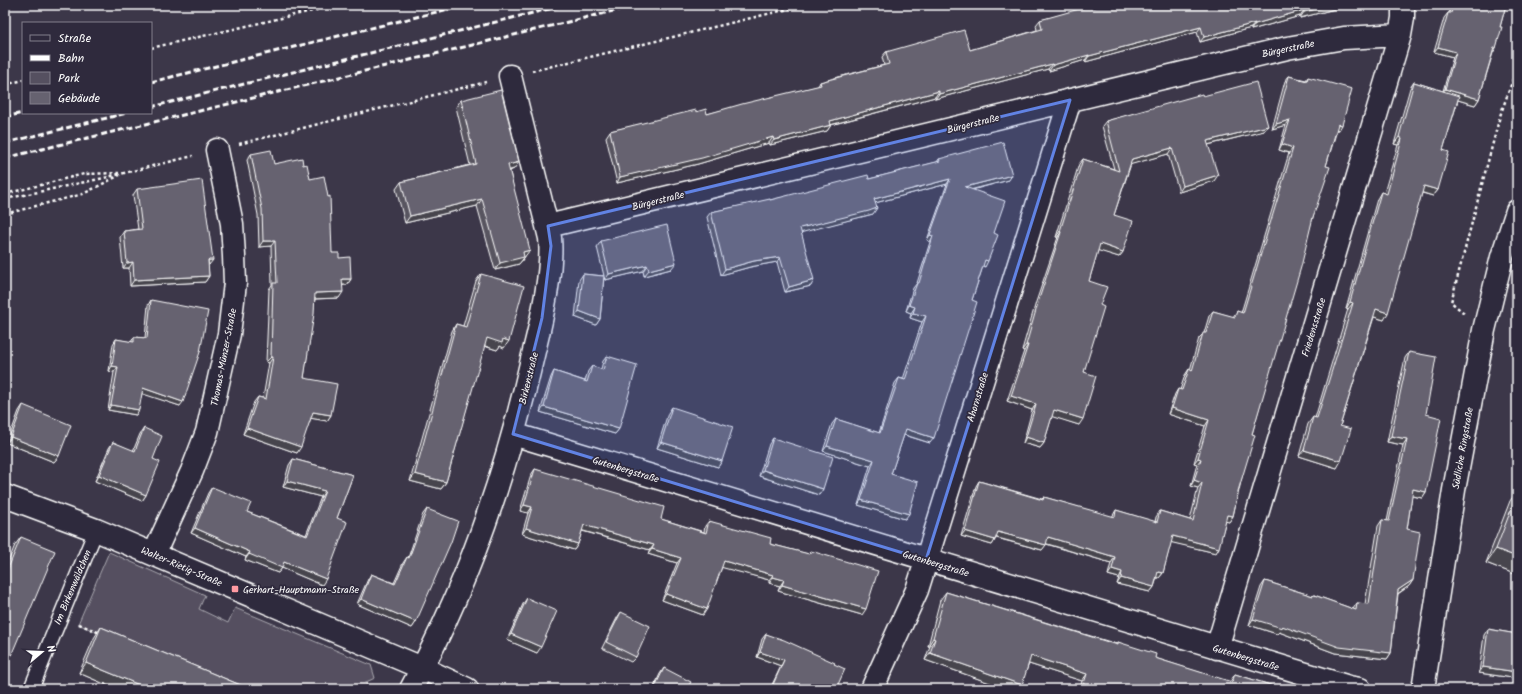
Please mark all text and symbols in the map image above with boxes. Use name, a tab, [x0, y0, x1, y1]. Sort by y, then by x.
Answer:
legend	[22, 22, 152, 114]
text: Straße	[58, 29, 92, 48]
street label: Bürgerstraße	[1260, 35, 1317, 62]
text: Bahn	[58, 49, 84, 68]
text: Park	[58, 69, 80, 88]
text: Gebäude	[58, 89, 100, 108]
street label: Bürgerstraße	[945, 110, 1002, 138]
street label: Bürgerstraße	[630, 187, 687, 215]
street label: Friedensstraße	[1297, 295, 1331, 359]
street label: Thomas-Münzer-Straße	[207, 307, 241, 407]
street label: Birkenstraße	[515, 350, 543, 406]
street label: Ahornstraße	[963, 370, 993, 424]
street label: Südliche Ringstraße	[1448, 405, 1478, 490]
street label: Gutenbergstraße	[590, 452, 661, 488]
street label: Walter-Rietig-Straße	[138, 543, 225, 591]
street label: Gutenbergstraße	[900, 546, 971, 582]
street label: Im Birkenwäldchen	[50, 547, 96, 627]
place label: Gerhart-Hauptmann-Straße	[243, 582, 360, 598]
marker: Gerhart-Hauptmann-Straße	[230, 584, 240, 594]
north arrow	[22, 632, 62, 672]
street label: Gutenbergstraße	[1210, 640, 1281, 676]
text: N	[41, 643, 60, 655]

